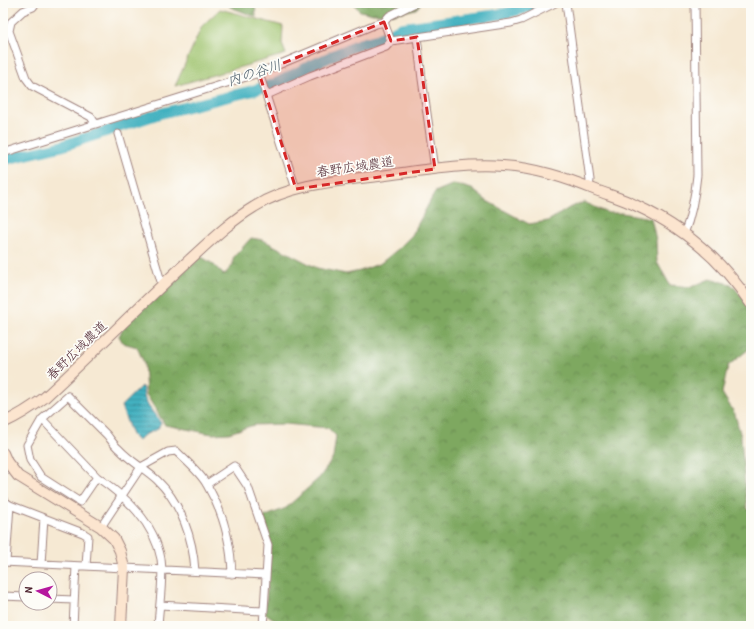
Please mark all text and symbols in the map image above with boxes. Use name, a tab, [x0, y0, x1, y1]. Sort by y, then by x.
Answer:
water label: 内の谷川	[224, 54, 284, 90]
street label: 春野広域農道	[315, 152, 395, 180]
street label: 春野広域農道	[42, 316, 110, 384]
north arrow	[18, 571, 58, 611]
text: N	[21, 586, 35, 594]

